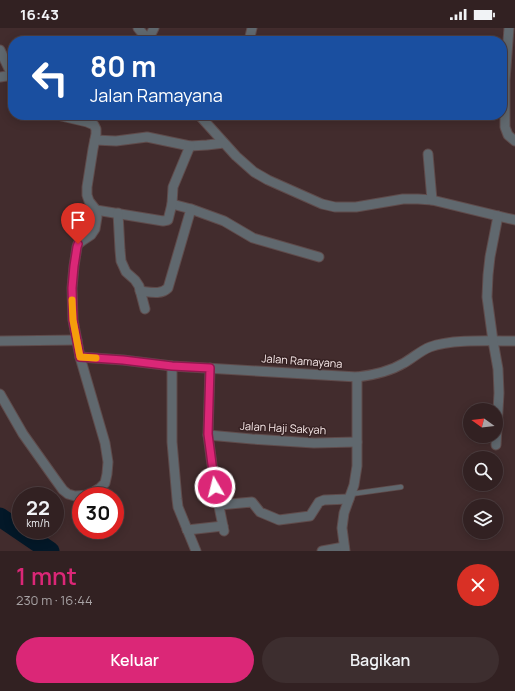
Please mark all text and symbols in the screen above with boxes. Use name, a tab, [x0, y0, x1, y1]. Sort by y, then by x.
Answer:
text: 16:43	[20, 4, 59, 25]
text: 80 m	[90, 47, 156, 85]
icon: left	[24, 52, 76, 104]
text: Jalan Ramayana	[90, 83, 223, 107]
pin	[61, 203, 95, 244]
icon: arrive	[67, 209, 89, 231]
street label: Jalan Ramayana	[261, 350, 343, 371]
north arrow	[463, 403, 503, 443]
map controls	[463, 403, 503, 539]
street label: Jalan Haji Sakyah	[240, 418, 327, 437]
button: search	[463, 451, 503, 491]
position arrow	[194, 466, 236, 508]
speed limit sign: 30	[72, 487, 124, 539]
text: 22	[26, 494, 50, 521]
button: layers	[463, 499, 503, 539]
text: km/h	[26, 516, 50, 530]
text: 1 mnt	[16, 559, 77, 592]
button: close	[457, 564, 499, 606]
text: 230 m · 16:44	[16, 591, 93, 609]
button: Keluar	[16, 637, 254, 683]
button: Bagikan	[262, 637, 499, 683]

